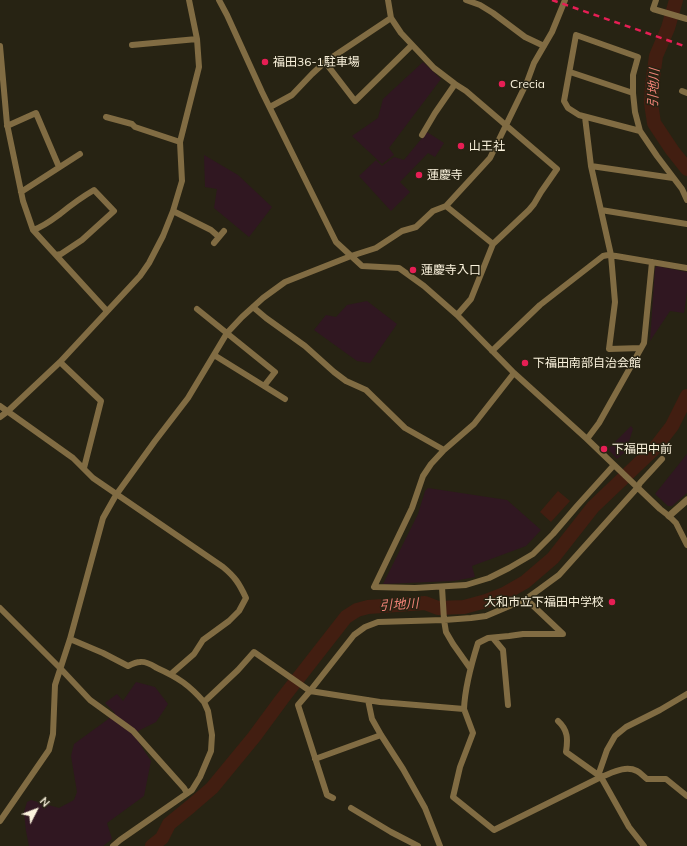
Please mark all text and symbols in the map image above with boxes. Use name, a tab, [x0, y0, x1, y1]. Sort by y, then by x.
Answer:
place label: 福田36-1駐車場	[273, 55, 360, 69]
marker: 福田36-1駐車場	[260, 57, 270, 67]
water label: 引地川	[645, 68, 663, 108]
place label: Crecia	[510, 77, 545, 91]
marker: Crecia	[497, 79, 507, 89]
place label: 山王社	[469, 139, 505, 153]
marker: 山王社	[456, 141, 466, 151]
place label: 蓮慶寺	[427, 168, 463, 182]
marker: 蓮慶寺	[414, 170, 424, 180]
place label: 蓮慶寺入口	[421, 263, 481, 277]
marker: 蓮慶寺入口	[408, 265, 418, 275]
place label: 下福田南部自治会館	[533, 356, 641, 370]
marker: 下福田南部自治会館	[520, 358, 530, 368]
place label: 下福田中前	[612, 442, 672, 456]
marker: 下福田中前	[599, 444, 609, 454]
place label: 大和市立下福田中学校	[484, 595, 604, 609]
water label: 引地川	[379, 596, 419, 614]
marker: 大和市立下福田中学校	[607, 597, 617, 607]
north arrow	[16, 790, 56, 830]
text: N	[37, 794, 53, 810]

